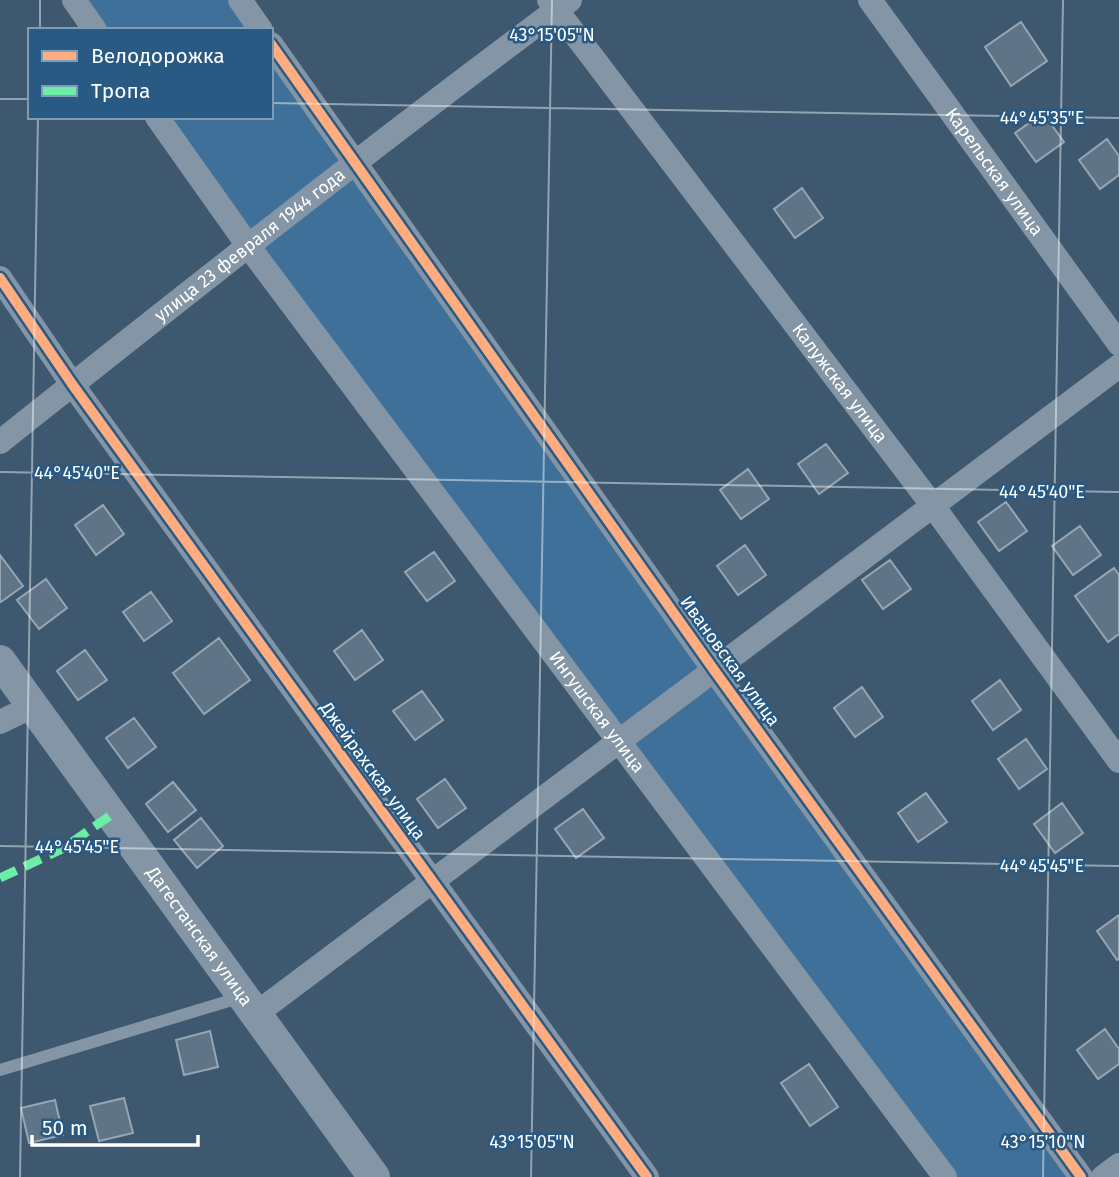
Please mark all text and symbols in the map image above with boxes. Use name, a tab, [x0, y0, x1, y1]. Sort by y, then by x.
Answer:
text: 43°15'05"N	[509, 24, 595, 46]
legend	[28, 28, 273, 119]
text: Велодорожка	[91, 43, 225, 69]
text: Тропа	[91, 78, 150, 104]
street label: Карельская улица	[941, 103, 1048, 240]
text: 44°45'35"E	[1000, 107, 1084, 129]
street label: улица 23 февраля 1944 года	[150, 164, 349, 326]
street label: Калужская улица	[787, 319, 892, 447]
text: 44°45'40"E	[34, 462, 120, 484]
text: 44°45'40"E	[999, 481, 1085, 503]
street label: Ивановская улица	[675, 592, 785, 730]
street label: Ингушская улица	[544, 647, 650, 777]
street label: Джейрахская улица	[315, 697, 431, 844]
text: 44°45'45"E	[35, 836, 119, 858]
text: 44°45'45"E	[1000, 855, 1084, 877]
street label: Дагестанская улица	[141, 862, 257, 1010]
scale bar	[32, 1104, 198, 1148]
text: 50 m	[42, 1115, 88, 1141]
text: 43°15'05"N	[489, 1131, 575, 1153]
text: 43°15'10"N	[1000, 1131, 1086, 1153]

